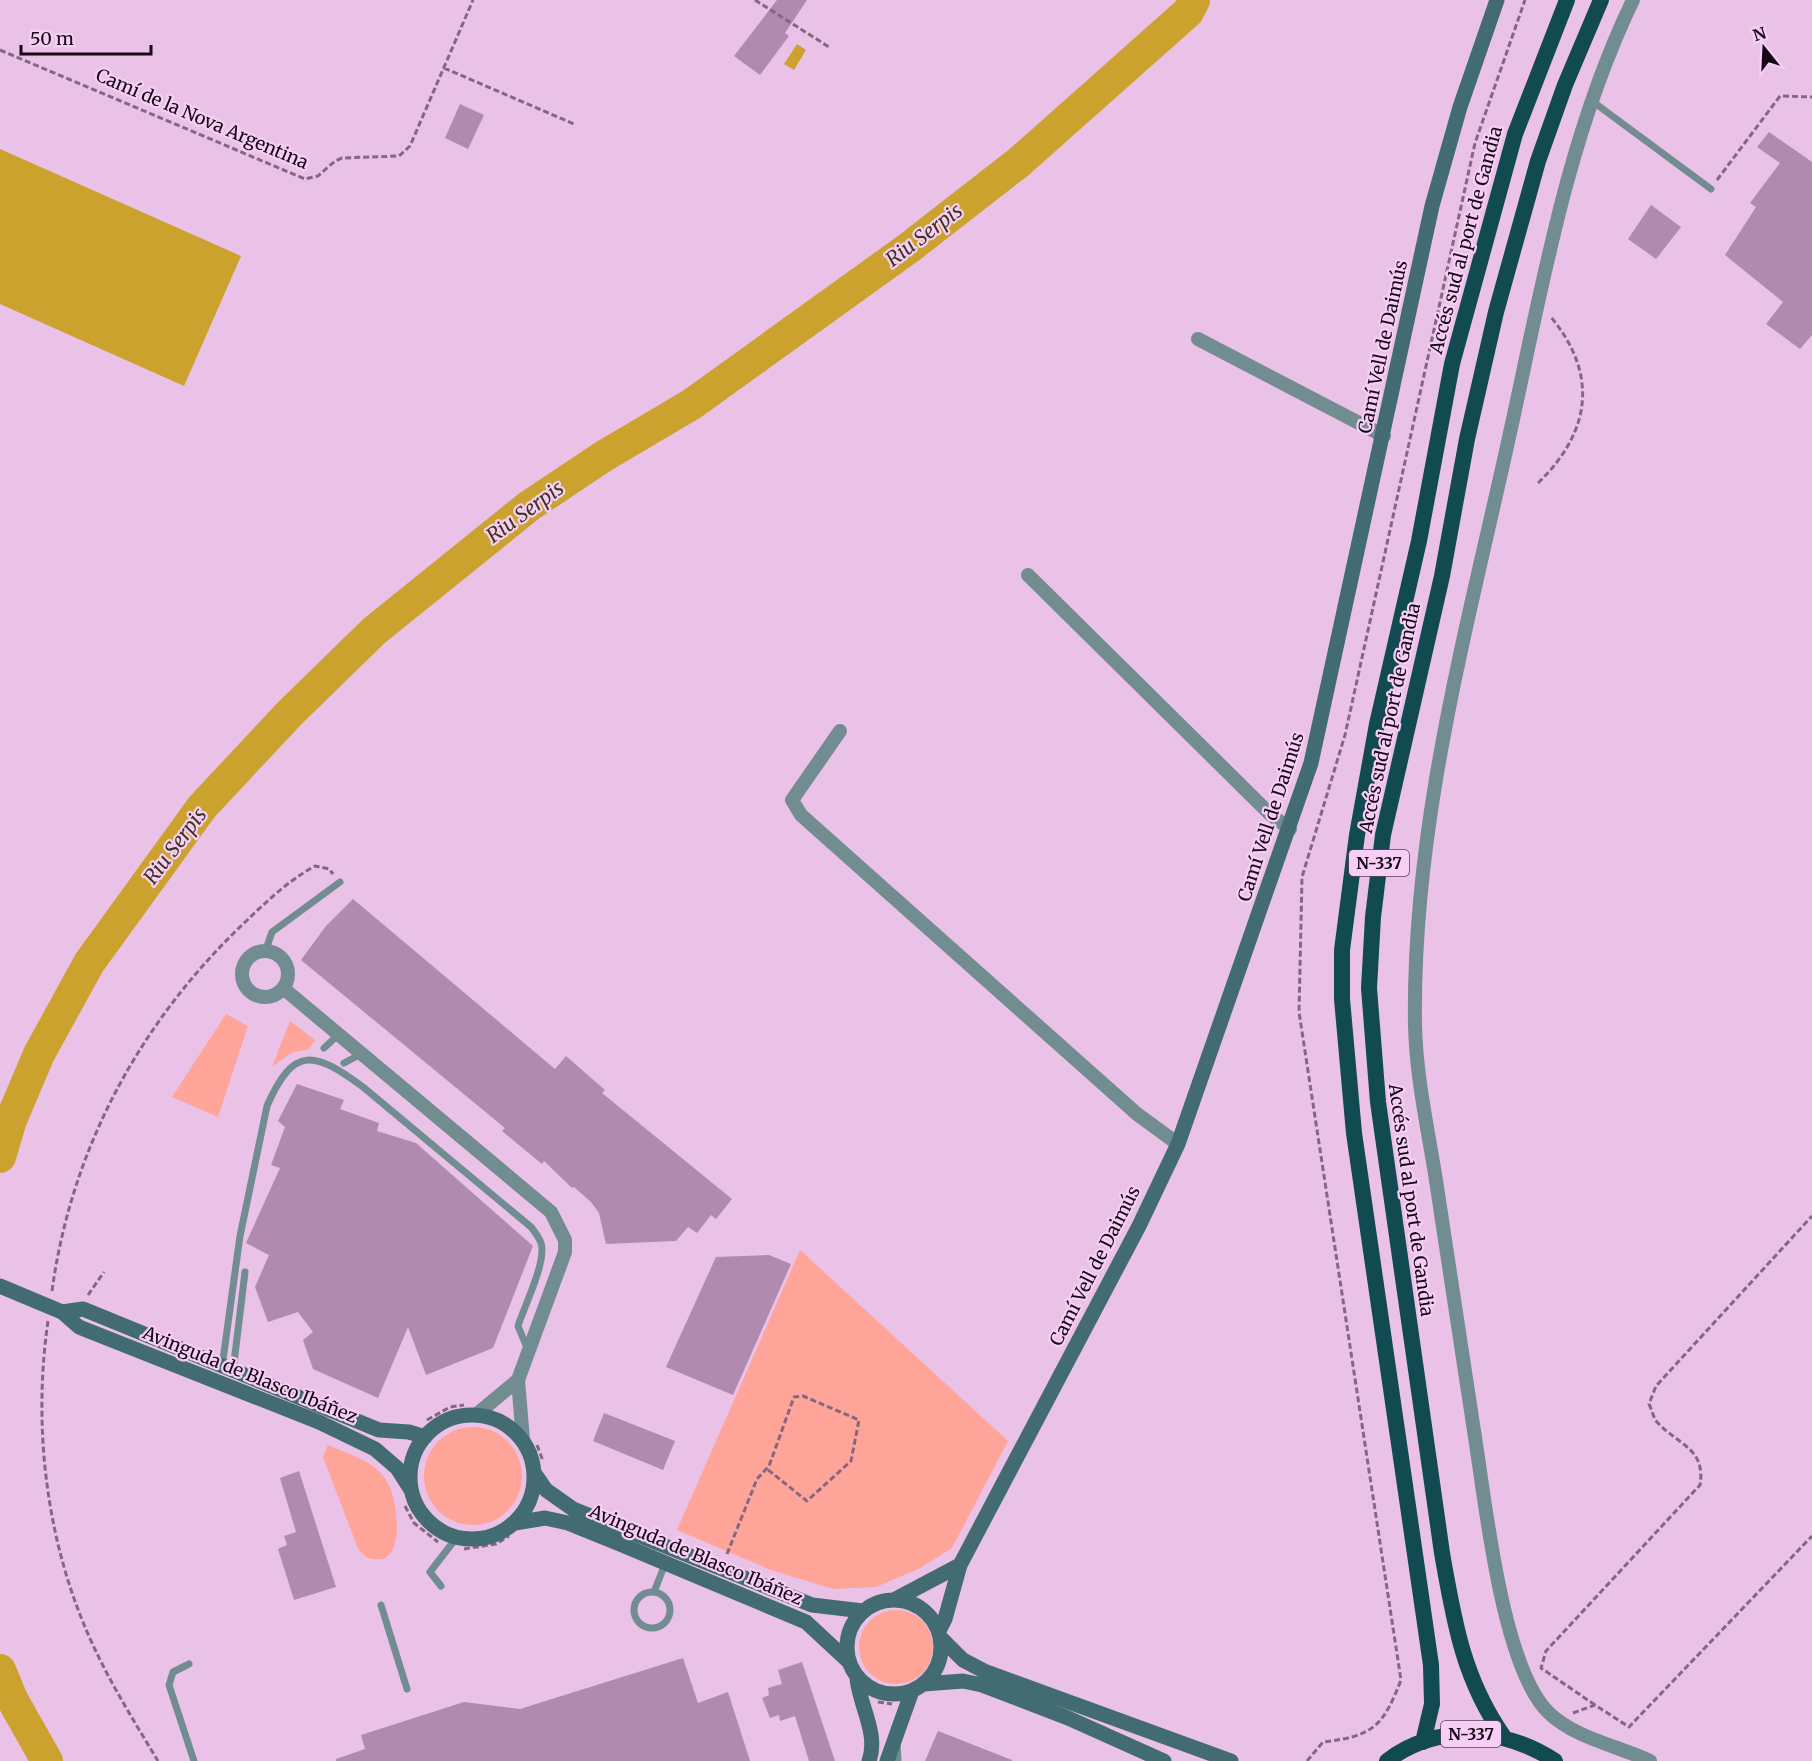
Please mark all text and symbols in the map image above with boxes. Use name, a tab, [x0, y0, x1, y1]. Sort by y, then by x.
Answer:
scale bar	[21, 18, 152, 56]
north arrow	[1734, 18, 1794, 78]
text: N	[1750, 22, 1769, 45]
text: 50 m	[30, 27, 74, 50]
street label: Camí de la Nova Argentina	[92, 63, 312, 174]
street label: Accés sud al port de Gandia	[1424, 123, 1507, 357]
water label: Riu Serpis	[881, 198, 967, 271]
street label: Camí Vell de Daimús	[1353, 258, 1412, 436]
water label: Riu Serpis	[481, 475, 568, 548]
street label: Accés sud al port de Gandia	[1354, 600, 1425, 836]
street label: Camí Vell de Daimús	[1232, 729, 1309, 904]
water label: Riu Serpis	[138, 803, 211, 889]
road number: N-337	[1349, 850, 1409, 876]
street label: Accés sud al port de Gandia	[1384, 1081, 1439, 1318]
street label: Camí Vell de Daimús	[1044, 1182, 1145, 1350]
street label: Avinguda de Blasco Ibáñez	[139, 1321, 361, 1428]
street label: Avinguda de Blasco Ibáñez	[585, 1499, 806, 1610]
road number: N-337	[1441, 1721, 1501, 1747]

